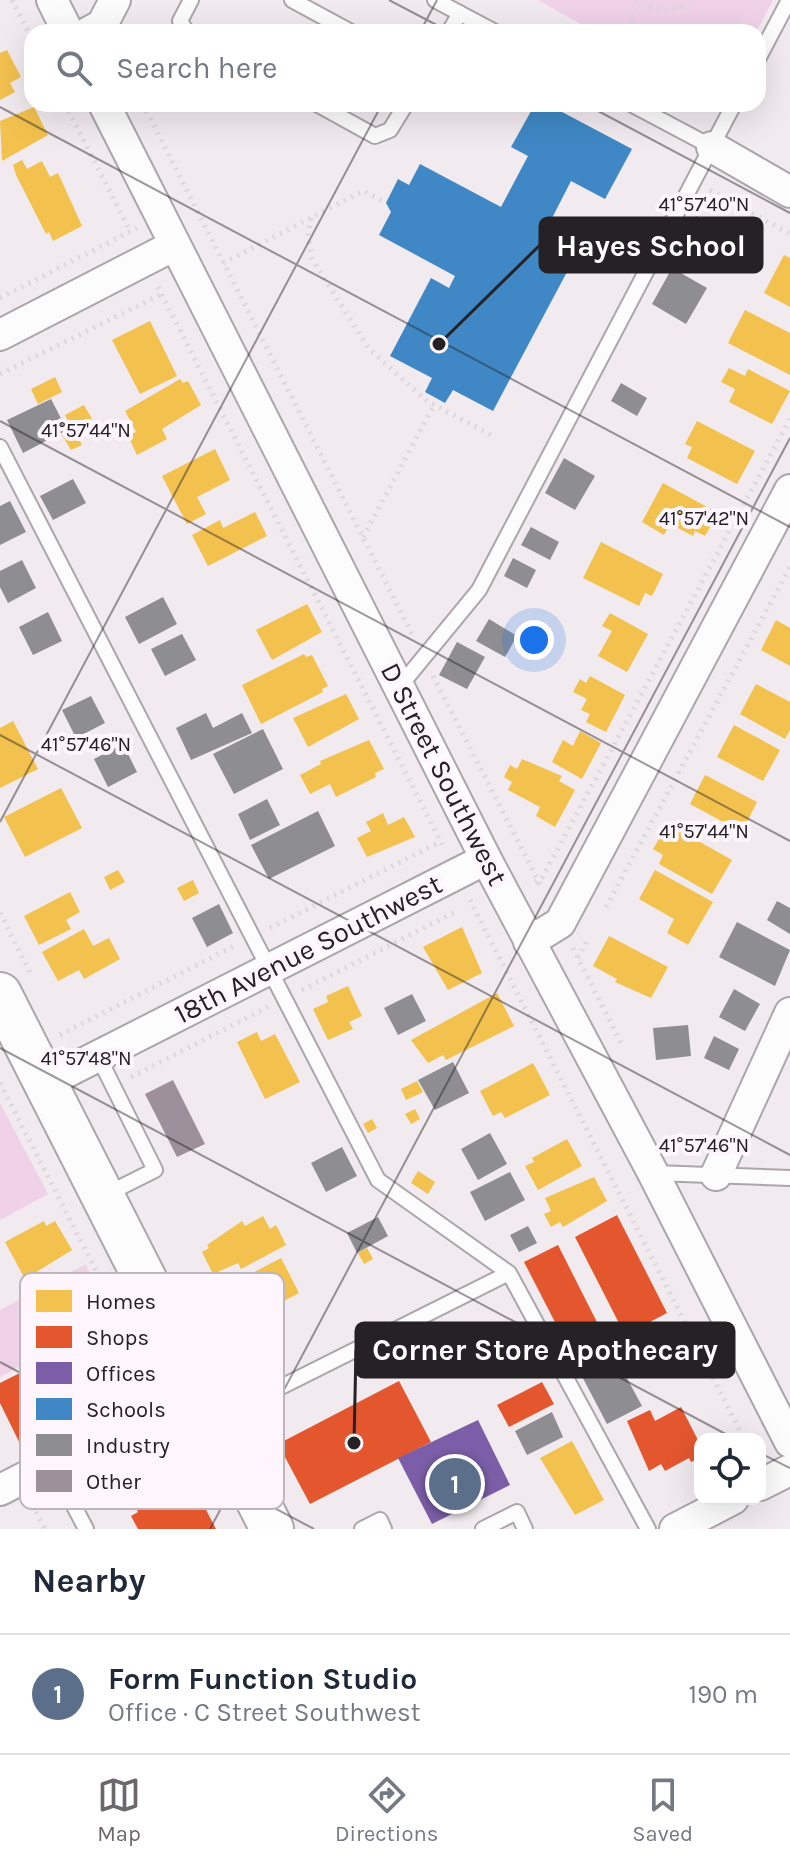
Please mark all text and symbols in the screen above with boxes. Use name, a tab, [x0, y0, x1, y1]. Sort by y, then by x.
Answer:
search box	[24, 24, 766, 112]
icon: search	[52, 46, 96, 90]
text: Search here	[116, 50, 277, 86]
text: 41°57'40"N	[659, 193, 749, 216]
callout: Hayes School	[540, 218, 762, 272]
text: Hayes School	[556, 228, 746, 264]
text: 41°57'44"N	[41, 419, 131, 442]
text: 41°57'42"N	[659, 507, 749, 530]
your location	[514, 620, 554, 660]
street label: D Street Southwest	[374, 657, 514, 891]
text: 41°57'46"N	[41, 733, 131, 756]
text: 41°57'44"N	[659, 820, 749, 843]
street label: 18th Avenue Southwest	[169, 867, 447, 1031]
text: 41°57'48"N	[40, 1047, 132, 1070]
text: 41°57'46"N	[659, 1134, 749, 1157]
legend	[20, 1273, 284, 1509]
text: Homes	[86, 1289, 156, 1315]
callout: Corner Store Apothecary	[356, 1323, 734, 1377]
text: Shops	[86, 1325, 149, 1351]
text: Corner Store Apothecary	[372, 1332, 718, 1368]
text: Offices	[86, 1361, 156, 1387]
text: Schools	[86, 1397, 166, 1423]
text: Industry	[86, 1433, 170, 1459]
map controls	[694, 1433, 766, 1505]
button: locate	[694, 1433, 766, 1505]
pin: 1	[429, 1454, 481, 1514]
text: Other	[86, 1469, 141, 1495]
text: Nearby	[32, 1561, 146, 1601]
text: Form Function Studio	[108, 1661, 417, 1697]
text: 1	[53, 1679, 63, 1710]
text: 190 m	[688, 1679, 758, 1710]
text: Office · C Street Southwest	[108, 1697, 421, 1728]
tab: Map	[97, 1773, 141, 1847]
tab: Directions	[335, 1773, 438, 1847]
tab: Saved	[632, 1773, 693, 1847]

